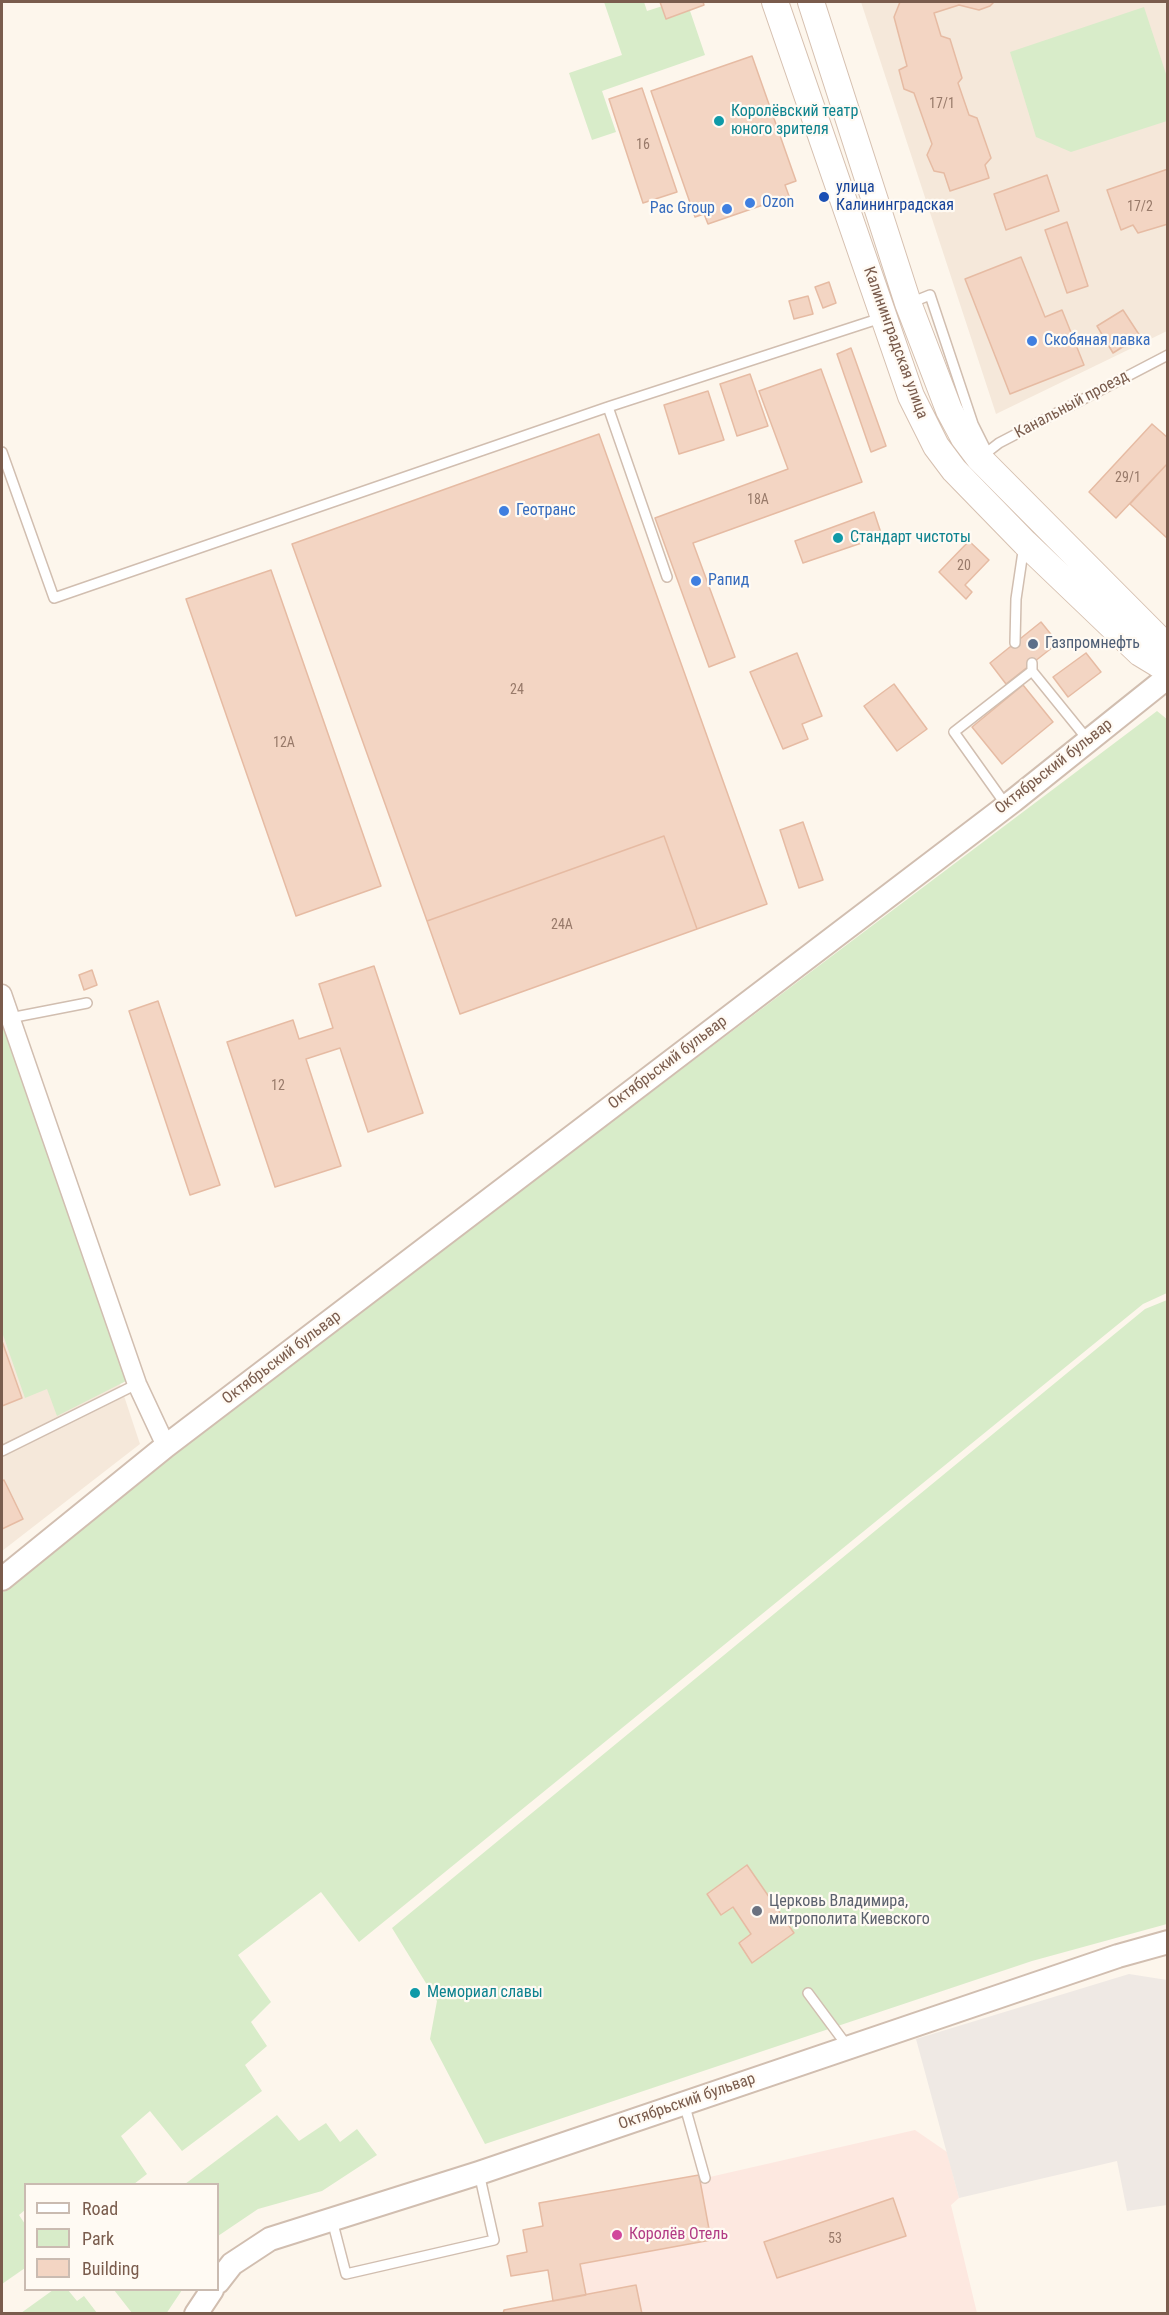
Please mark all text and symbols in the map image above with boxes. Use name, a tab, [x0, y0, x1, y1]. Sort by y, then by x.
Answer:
house number: 17/1	[929, 96, 955, 112]
place label: Королёвский театр юного зрителя	[731, 102, 858, 140]
marker: Королёвский театр юного зрителя	[712, 114, 726, 128]
house number: 16	[636, 137, 650, 153]
place label: улица Калининградская	[836, 178, 954, 216]
marker: улица Калининградская	[817, 190, 831, 204]
place label: Ozon	[762, 193, 794, 213]
marker: Ozon	[743, 196, 757, 210]
place label: Pac Group	[650, 199, 715, 219]
house number: 17/2	[1127, 199, 1153, 215]
marker: Pac Group	[720, 202, 734, 216]
street label: Калининградская улица	[859, 264, 931, 422]
place label: Скобяная лавка	[1044, 331, 1151, 351]
marker: Скобяная лавка	[1025, 334, 1039, 348]
street label: Канальный проезд	[1012, 367, 1132, 443]
house number: 29/1	[1115, 470, 1141, 486]
house number: 18А	[747, 492, 769, 508]
place label: Геотранс	[516, 501, 576, 521]
marker: Геотранс	[497, 504, 511, 518]
place label: Стандарт чистоты	[850, 528, 971, 548]
marker: Стандарт чистоты	[831, 531, 845, 545]
house number: 20	[957, 558, 971, 574]
place label: Рапид	[708, 571, 749, 591]
marker: Рапид	[689, 574, 703, 588]
place label: Газпромнефть	[1045, 634, 1140, 654]
marker: Газпромнефть	[1026, 637, 1040, 651]
house number: 24	[510, 682, 524, 698]
street label: Октябрьский бульвар	[992, 715, 1116, 819]
house number: 12А	[273, 735, 295, 751]
house number: 24А	[551, 917, 573, 933]
street label: Октябрьский бульвар	[605, 1012, 731, 1114]
house number: 12	[271, 1078, 285, 1094]
street label: Октябрьский бульвар	[219, 1307, 345, 1409]
place label: Церковь Владимира, митрополита Киевского	[769, 1892, 930, 1930]
marker: Церковь Владимира, митрополита Киевского	[750, 1904, 764, 1918]
place label: Мемориал славы	[427, 1983, 543, 2003]
marker: Мемориал славы	[408, 1986, 422, 2000]
street label: Октябрьский бульвар	[616, 2070, 758, 2134]
legend	[24, 2183, 219, 2291]
text: Road	[82, 2198, 118, 2219]
place label: Королёв Отель	[629, 2225, 728, 2245]
text: Park	[82, 2228, 114, 2249]
marker: Королёв Отель	[610, 2228, 624, 2242]
house number: 53	[828, 2231, 842, 2247]
text: Building	[82, 2258, 139, 2279]

